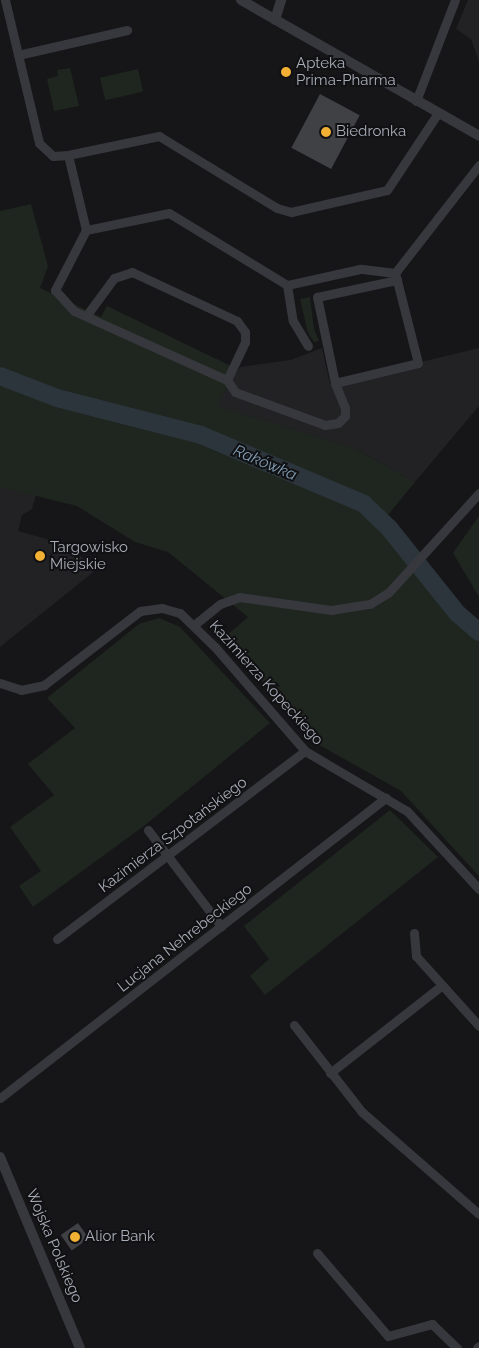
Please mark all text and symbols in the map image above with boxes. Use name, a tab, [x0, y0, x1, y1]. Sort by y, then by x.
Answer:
place label: Apteka Prima-Pharma	[296, 54, 396, 89]
marker: Apteka Prima-Pharma	[280, 66, 292, 78]
place label: Biedronka	[336, 123, 406, 141]
marker: Biedronka	[320, 126, 332, 138]
water label: Rakówka	[230, 441, 300, 485]
place label: Targowisko Miejskie	[50, 538, 128, 573]
marker: Targowisko Miejskie	[34, 550, 46, 562]
street label: Kazimierza Kopeckiego	[205, 617, 327, 749]
street label: Kazimierza Szpotańskiego	[95, 773, 251, 897]
street label: Lucjana Nehrebeckiego	[114, 880, 256, 996]
street label: Wojska Polskiego	[22, 1186, 86, 1306]
place label: Alior Bank	[85, 1228, 155, 1246]
marker: Alior Bank	[69, 1231, 81, 1243]

